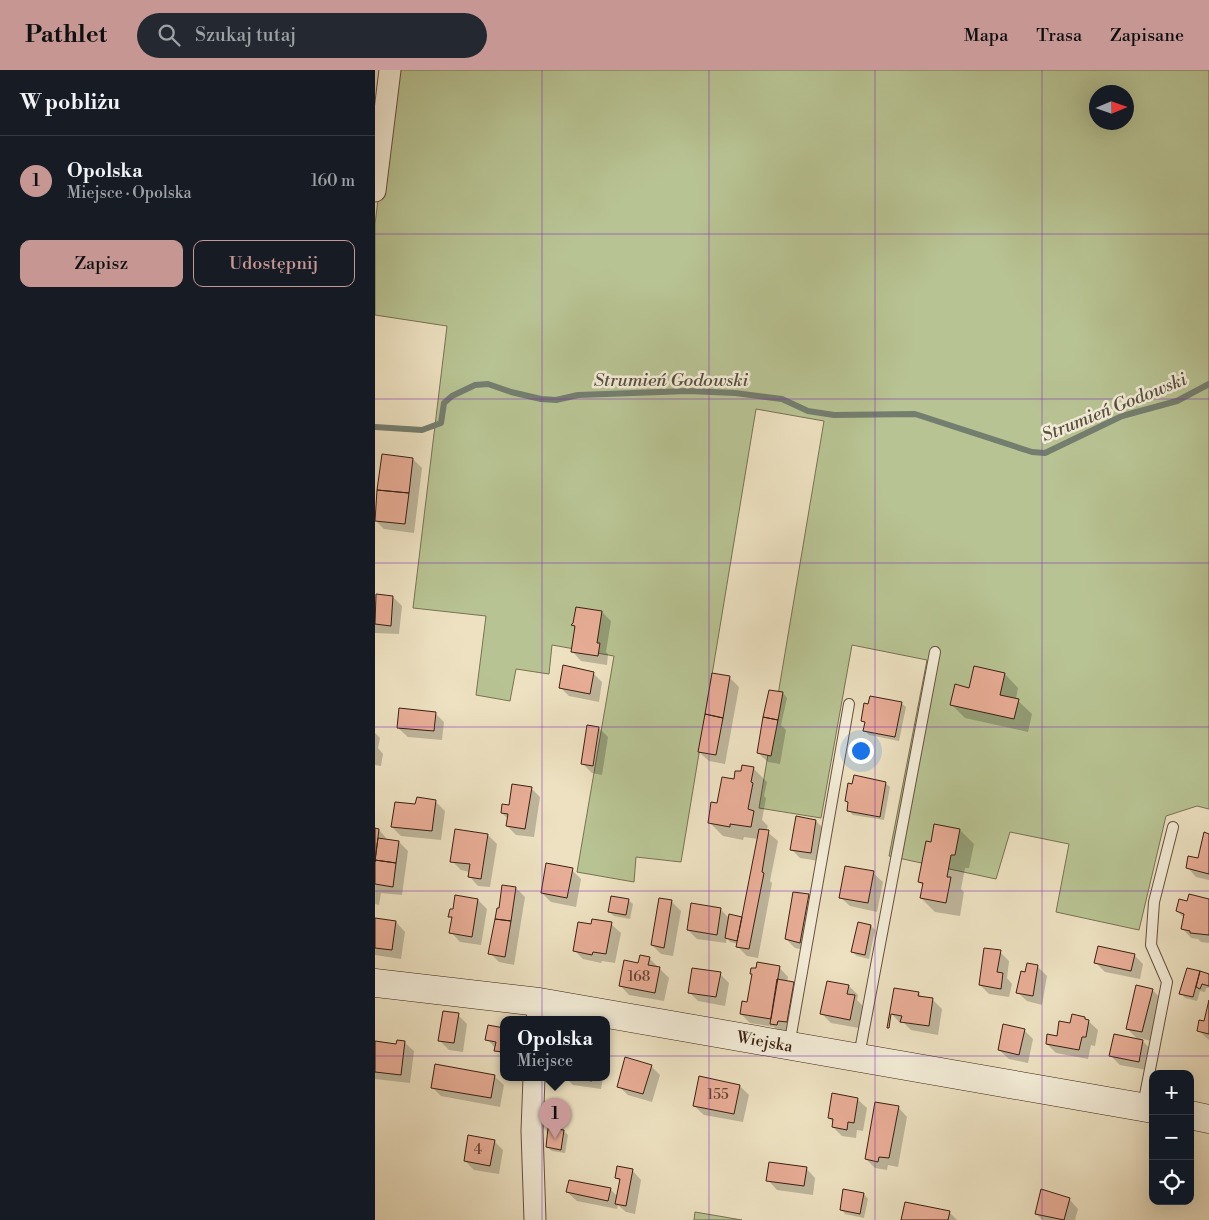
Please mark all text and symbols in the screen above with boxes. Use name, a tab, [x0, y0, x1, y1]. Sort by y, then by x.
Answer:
search box	[137, 13, 487, 58]
text: Pathlet	[25, 20, 107, 50]
icon: search	[155, 21, 183, 49]
text: Szukaj tutaj	[195, 23, 296, 47]
text: Mapa	[964, 24, 1008, 47]
text: Trasa	[1036, 24, 1082, 47]
text: Zapisane	[1110, 24, 1184, 47]
north arrow	[1089, 85, 1134, 130]
text: W pobliżu	[20, 90, 120, 116]
text: Opolska	[67, 159, 143, 183]
text: 1	[32, 171, 40, 191]
text: 160 m	[311, 171, 355, 191]
text: Miejsce · Opolska	[67, 183, 192, 203]
button: Zapisz	[20, 240, 183, 287]
button: Udostępnij	[193, 240, 355, 287]
water label: Strumień Godowski	[1038, 368, 1191, 447]
water label: Strumień Godowski	[594, 369, 749, 392]
your location	[848, 738, 874, 764]
house number: 168	[628, 968, 650, 986]
popup	[500, 1016, 610, 1081]
text: Opolska	[517, 1027, 593, 1051]
street label: Wiejska	[734, 1027, 795, 1057]
text: Miejsce	[517, 1051, 573, 1071]
map controls	[1149, 1070, 1194, 1205]
button: +	[1149, 1070, 1194, 1115]
house number: 155	[707, 1086, 729, 1104]
pin: 1	[539, 1098, 571, 1139]
button: −	[1149, 1115, 1194, 1160]
house number: 4	[474, 1141, 482, 1159]
button: locate	[1149, 1160, 1194, 1205]

